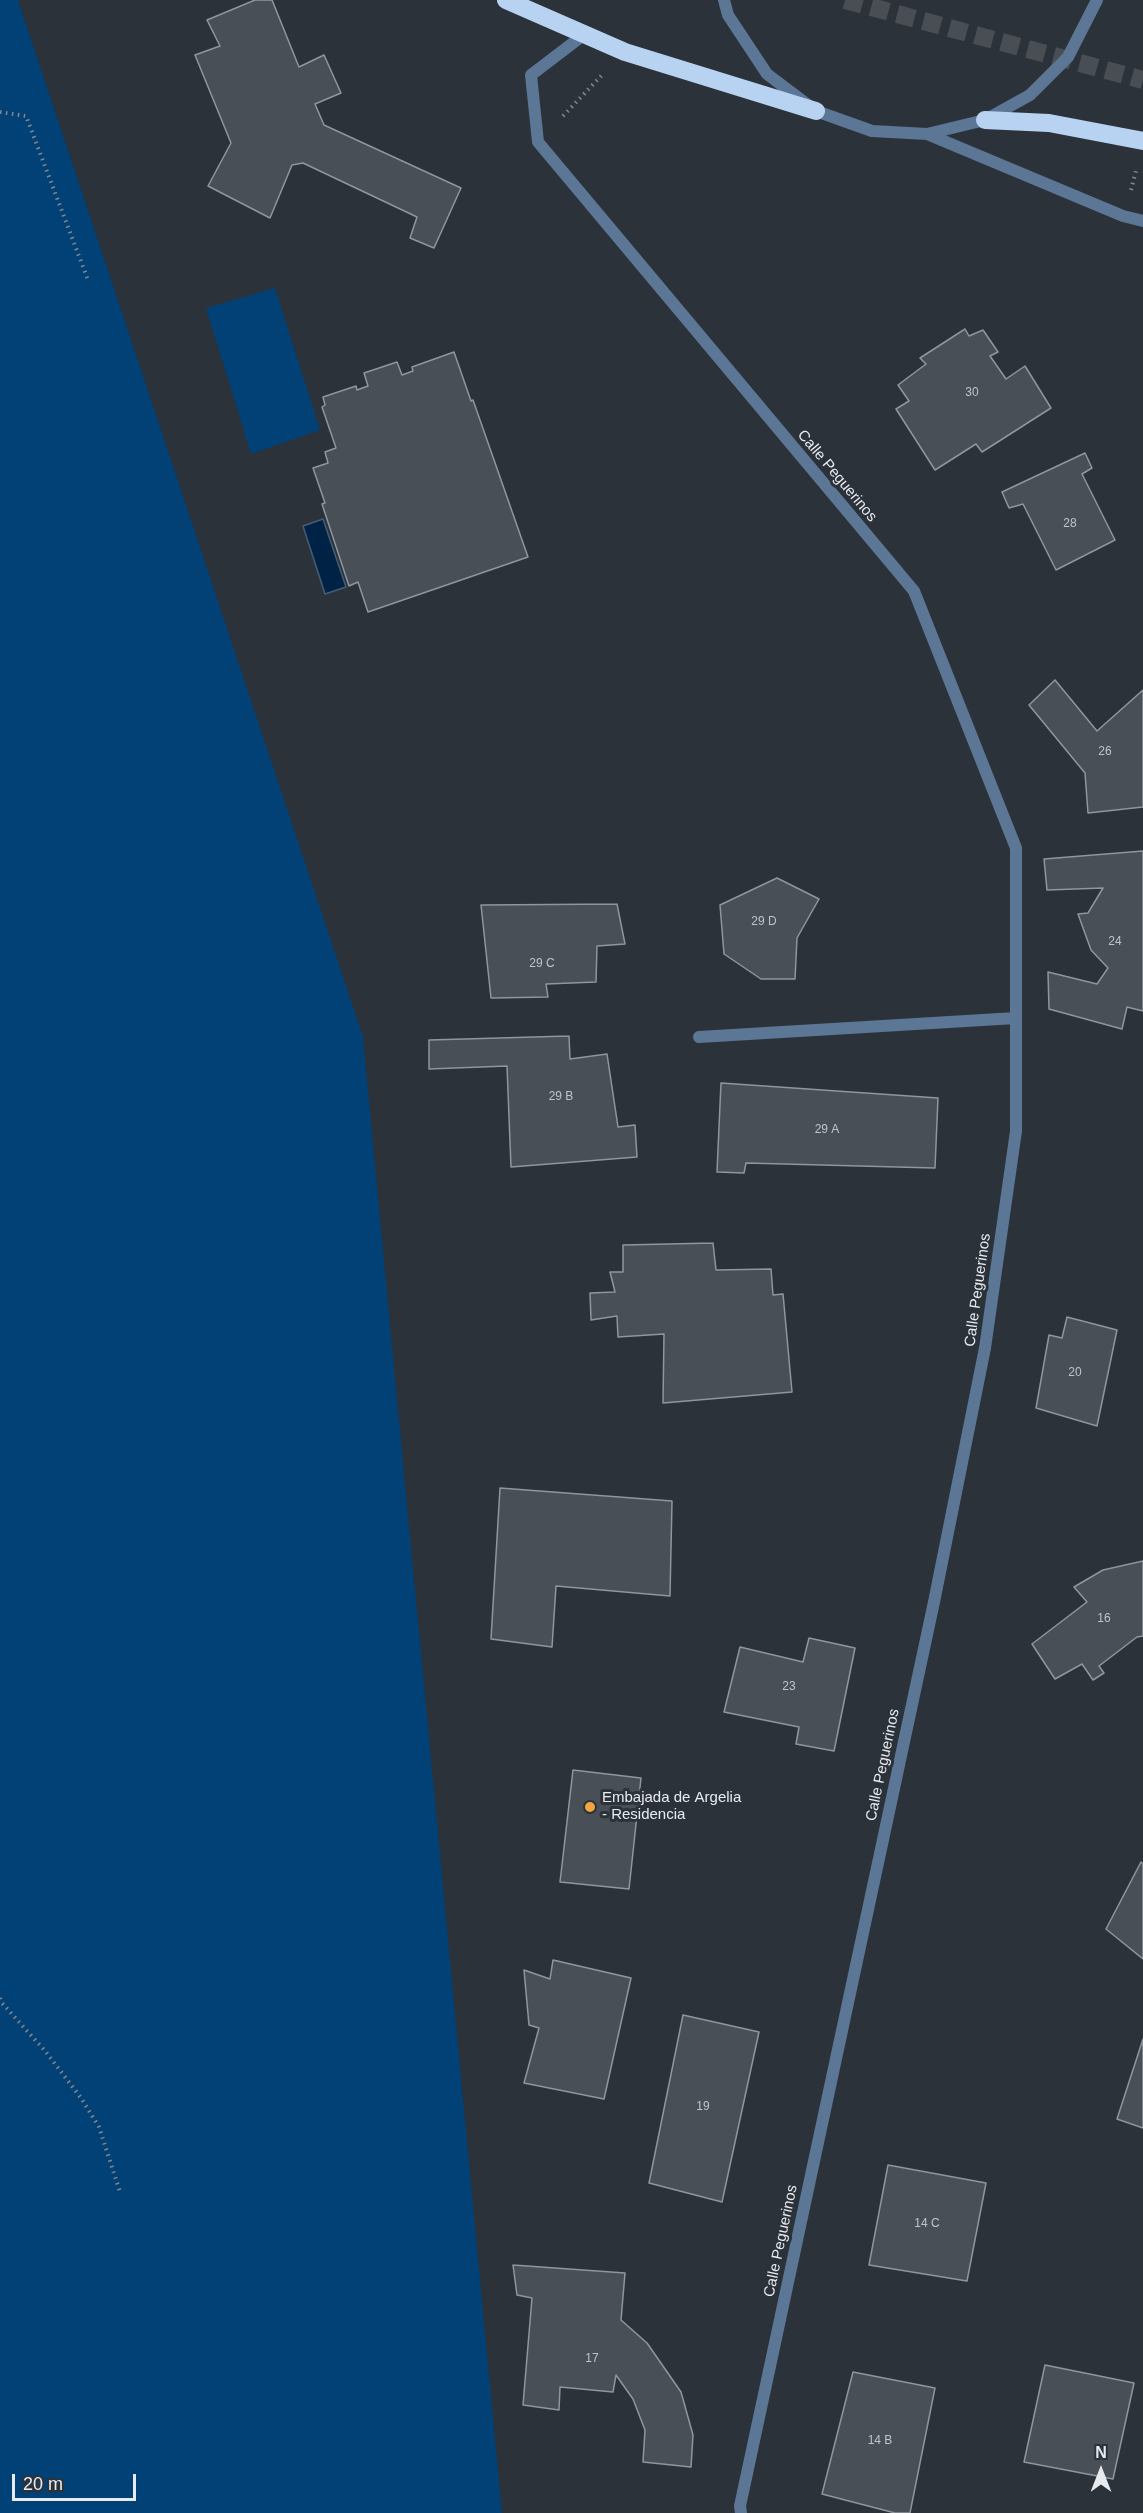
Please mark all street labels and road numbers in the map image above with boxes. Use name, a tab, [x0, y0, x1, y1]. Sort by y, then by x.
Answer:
street label: Calle Peguerinos	[793, 426, 881, 526]
street label: Calle Peguerinos	[961, 1232, 995, 1348]
street label: Calle Peguerinos	[862, 1707, 904, 1823]
street label: Calle Peguerinos	[760, 2183, 802, 2299]

